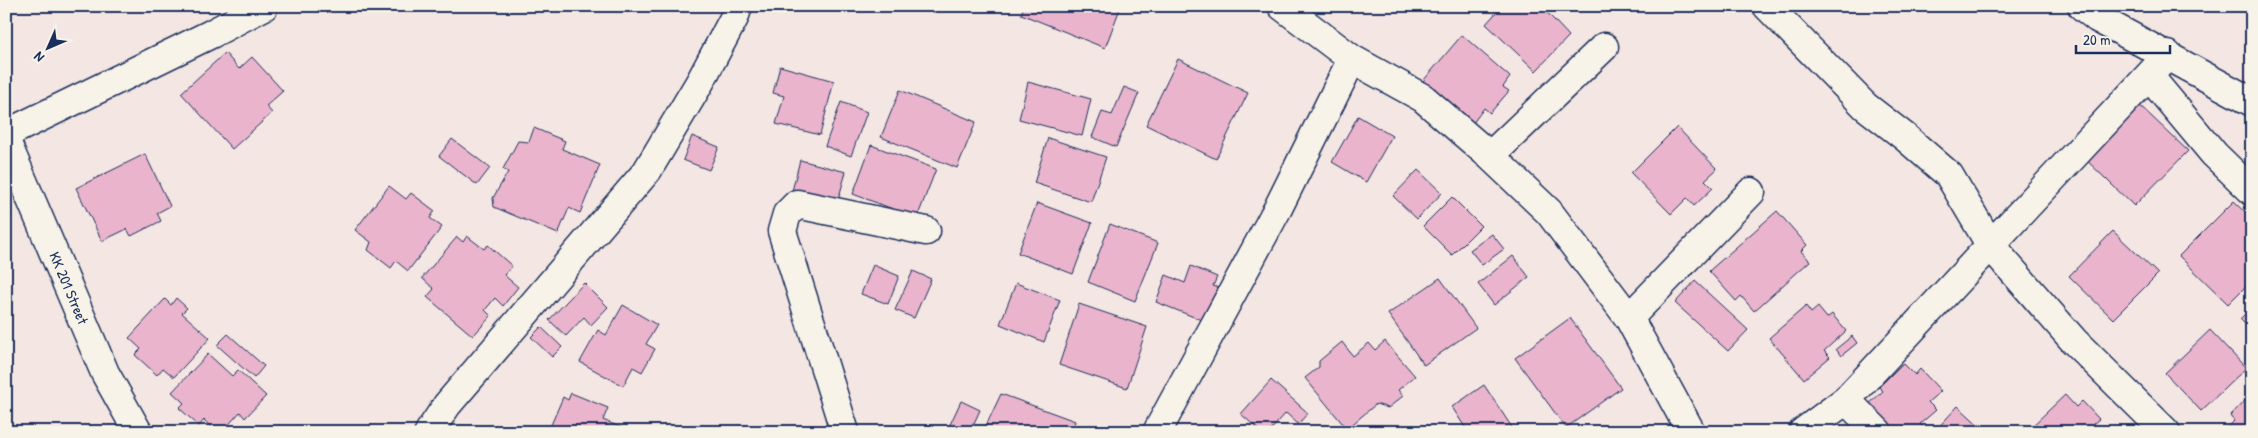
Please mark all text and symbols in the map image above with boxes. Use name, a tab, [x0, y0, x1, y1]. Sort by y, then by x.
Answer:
north arrow	[22, 22, 72, 72]
scale bar	[2076, 22, 2169, 54]
text: 20 m	[2083, 29, 2110, 50]
text: N	[29, 48, 48, 67]
street label: KK 201 Street	[44, 249, 94, 328]

